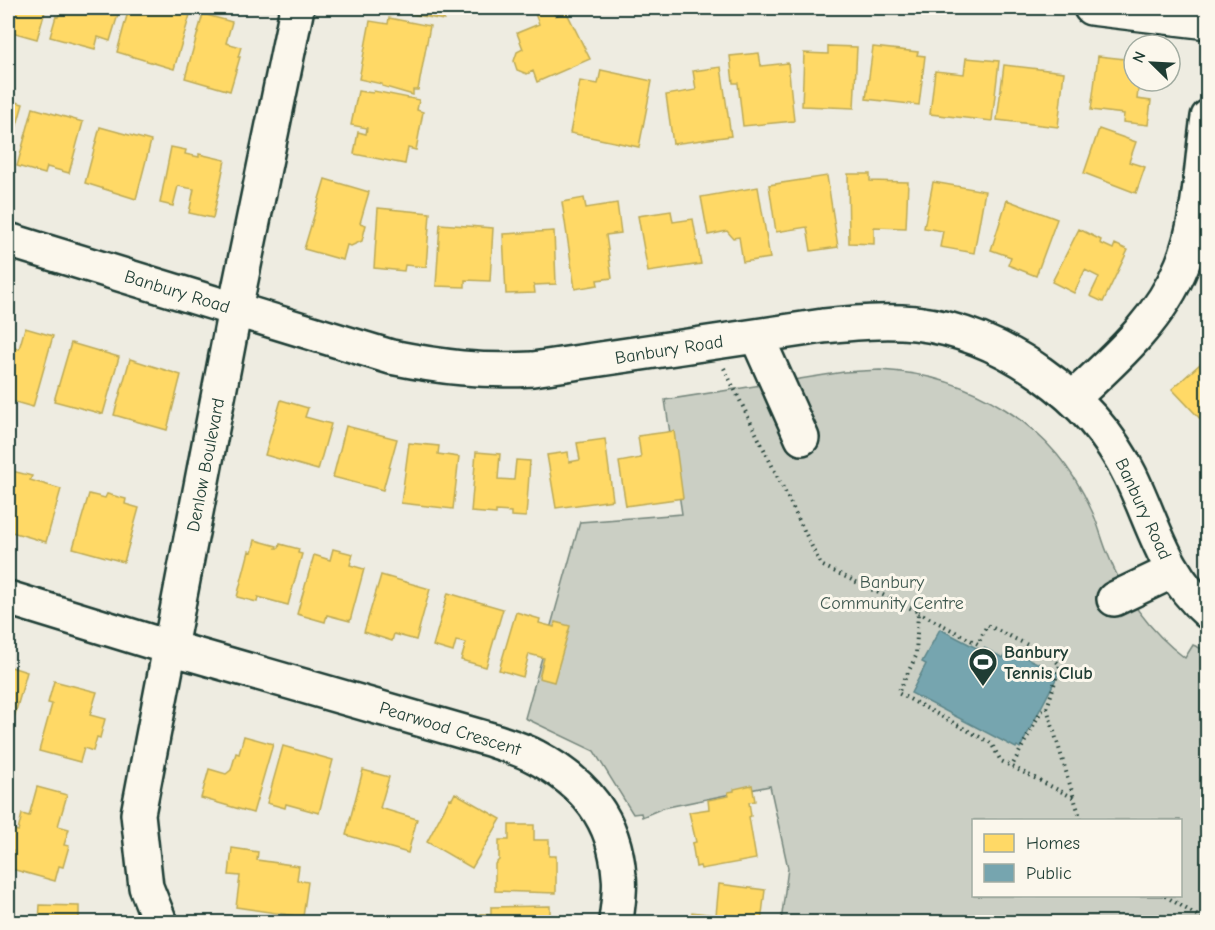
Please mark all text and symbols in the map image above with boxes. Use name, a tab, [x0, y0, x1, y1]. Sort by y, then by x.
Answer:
north arrow	[1122, 33, 1182, 93]
text: N	[1129, 49, 1150, 66]
street label: Banbury Road	[122, 266, 232, 318]
street label: Banbury Road	[613, 331, 725, 369]
street label: Denlow Boulevard	[183, 396, 229, 534]
street label: Banbury Road	[1110, 455, 1176, 563]
park label: Banbury Community Centre	[820, 572, 964, 614]
place label: Banbury Tennis Club	[1004, 642, 1093, 684]
sports icon: Banbury Tennis Club	[967, 646, 999, 688]
street label: Pearwood Crescent	[377, 697, 524, 761]
legend	[972, 819, 1182, 897]
text: Homes	[1026, 833, 1080, 854]
text: Public	[1026, 863, 1072, 884]

